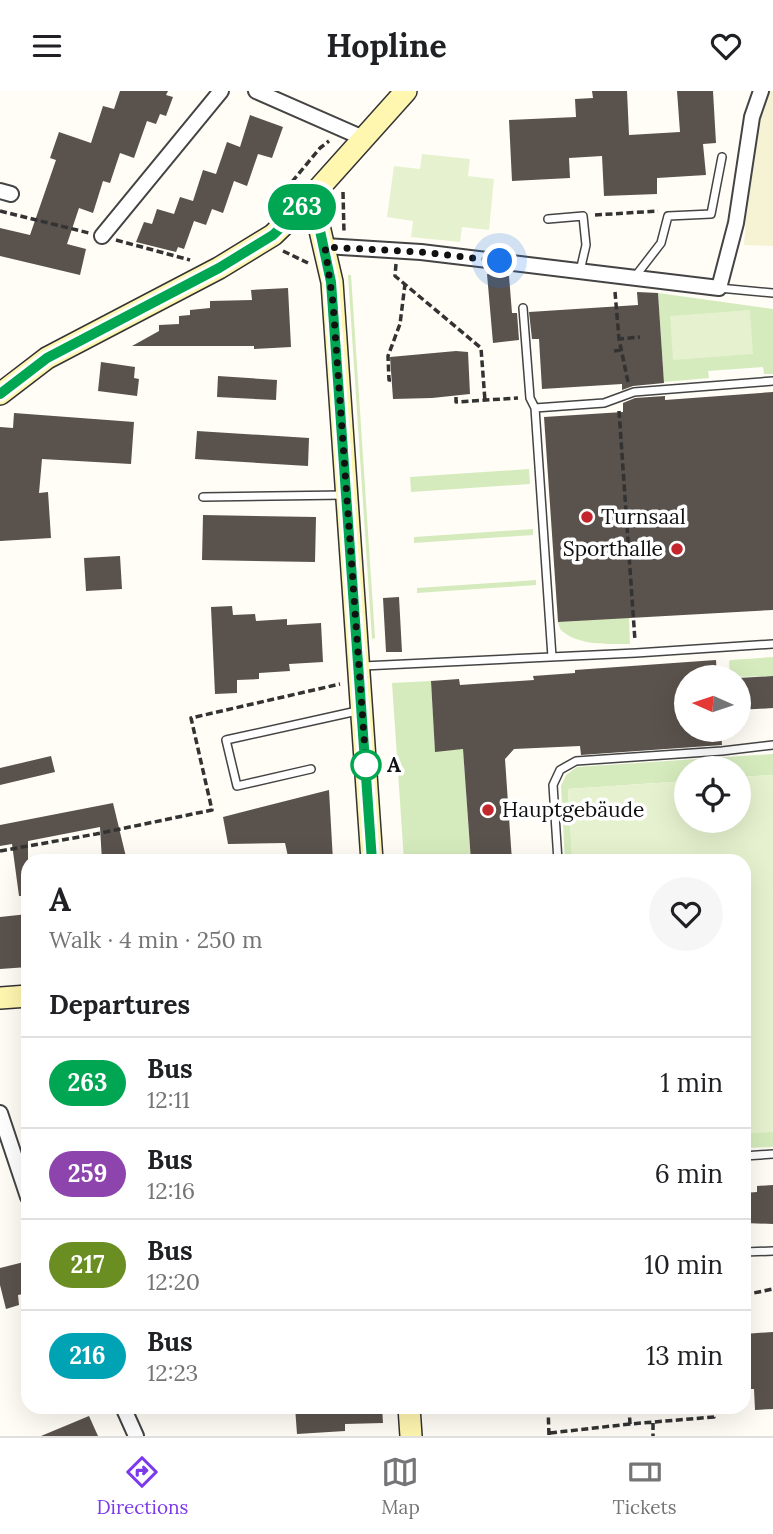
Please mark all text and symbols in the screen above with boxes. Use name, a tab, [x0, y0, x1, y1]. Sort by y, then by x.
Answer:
text: Hopline	[326, 25, 447, 66]
icon: menu	[28, 27, 66, 65]
icon: heart	[707, 27, 745, 65]
line badge: 263	[262, 184, 342, 230]
text: 263	[282, 191, 322, 222]
your location	[482, 243, 517, 278]
place label: Turnsaal	[601, 503, 686, 530]
marker: Turnsaal	[579, 509, 595, 525]
place label: Sporthalle	[563, 535, 663, 562]
marker: Sporthalle	[669, 541, 685, 557]
north arrow	[674, 665, 751, 742]
map controls	[674, 665, 751, 833]
marker: A	[351, 750, 381, 780]
place label: A	[387, 751, 401, 778]
button: locate	[674, 756, 751, 833]
place label: Hauptgebäude	[502, 796, 644, 823]
marker: Hauptgebäude	[480, 802, 496, 818]
button: heart	[649, 877, 723, 951]
text: A	[49, 878, 71, 920]
text: Walk · 4 min · 250 m	[49, 925, 262, 954]
text: Departures	[49, 988, 190, 1021]
text: Bus	[147, 1052, 193, 1085]
text: 1 min	[660, 1066, 723, 1099]
text: 263	[67, 1067, 108, 1098]
text: 12:11	[147, 1085, 190, 1114]
text: Bus	[147, 1143, 193, 1176]
text: 6 min	[655, 1157, 723, 1190]
text: 259	[68, 1158, 107, 1189]
text: 12:16	[147, 1176, 195, 1205]
text: Bus	[147, 1234, 193, 1267]
text: 10 min	[644, 1248, 723, 1281]
text: 217	[71, 1249, 104, 1280]
text: 12:20	[147, 1267, 200, 1296]
text: Bus	[147, 1325, 193, 1358]
text: 13 min	[646, 1339, 723, 1372]
text: 216	[69, 1340, 106, 1371]
text: 12:23	[147, 1358, 198, 1387]
tab: Directions	[96, 1453, 188, 1519]
tab: Map	[381, 1453, 420, 1519]
tab: Tickets	[613, 1453, 677, 1519]

